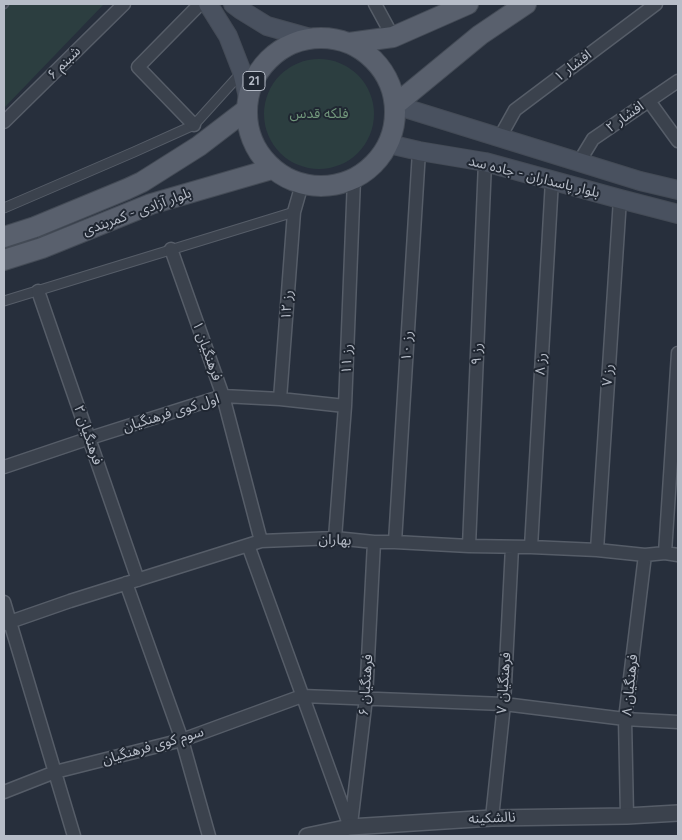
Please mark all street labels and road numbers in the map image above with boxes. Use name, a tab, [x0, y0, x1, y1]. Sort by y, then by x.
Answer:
street label: شبنم ۶	[44, 43, 84, 83]
street label: افشار ۱	[551, 46, 595, 86]
road number: 21	[243, 72, 265, 90]
street label: افشار ۲	[603, 98, 647, 136]
street label: بلوار پاسداران - جاده سد	[467, 153, 601, 201]
street label: بلوار آزادی - کمربندی	[80, 185, 194, 239]
street label: رز ۱۲	[278, 289, 296, 321]
street label: فرهنگیان ۱	[189, 319, 225, 383]
street label: رز ۱۰	[398, 331, 416, 361]
street label: رز ۹	[468, 343, 486, 365]
street label: رز ۱۱	[338, 344, 356, 374]
street label: رز ۸	[532, 353, 550, 375]
street label: رز ۷	[599, 363, 617, 387]
street label: اول کوی فرهنگیان	[121, 390, 221, 436]
street label: فرهنگیان ۲	[70, 403, 106, 467]
street label: بهاران	[318, 531, 352, 549]
street label: فرهنگیان ۷	[493, 652, 515, 714]
street label: فرهنگیان ۸	[618, 653, 642, 717]
street label: فرهنگیان ۶	[355, 654, 377, 716]
street label: سوم کوی فرهنگیان	[100, 723, 206, 769]
street label: نالشکینه	[468, 809, 516, 827]

